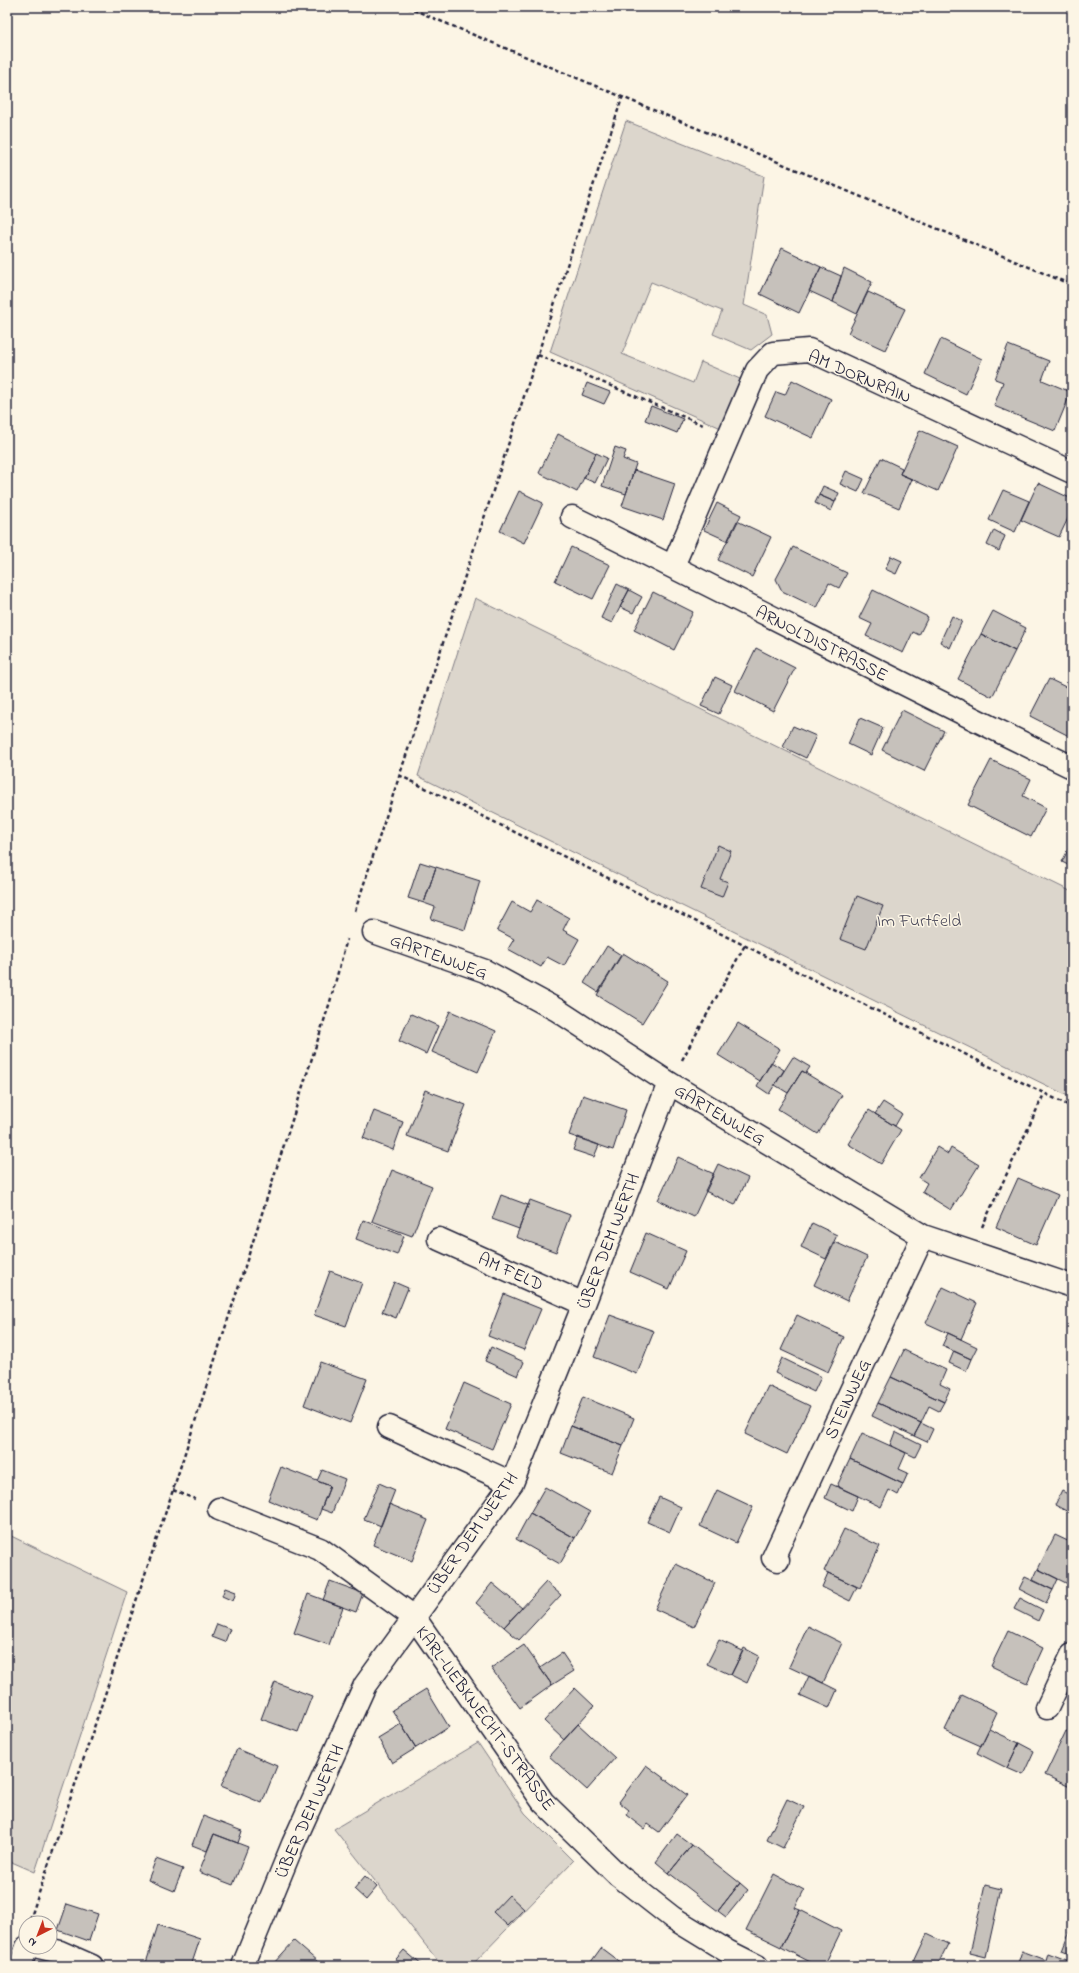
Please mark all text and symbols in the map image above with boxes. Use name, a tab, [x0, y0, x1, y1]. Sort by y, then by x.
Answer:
street label: AM DORNRAIN	[804, 344, 915, 411]
street label: ARNOLDISTRASSE	[750, 600, 892, 690]
park label: Im Furtfeld	[877, 909, 961, 935]
street label: GARTENWEG	[386, 928, 491, 988]
street label: GARTENWEG	[669, 1078, 769, 1153]
street label: ÜBER DEM WERTH	[572, 1170, 648, 1314]
street label: AM FELD	[473, 1247, 547, 1299]
street label: STEINWEG	[819, 1356, 879, 1444]
street label: ÜBER DEM WERTH	[422, 1468, 526, 1601]
street label: KARL-LIEBKNECHT-STRASSE	[408, 1621, 561, 1817]
street label: ÜBER DEM WERTH	[270, 1741, 352, 1883]
north arrow	[18, 1915, 58, 1955]
text: N	[24, 1933, 40, 1950]

